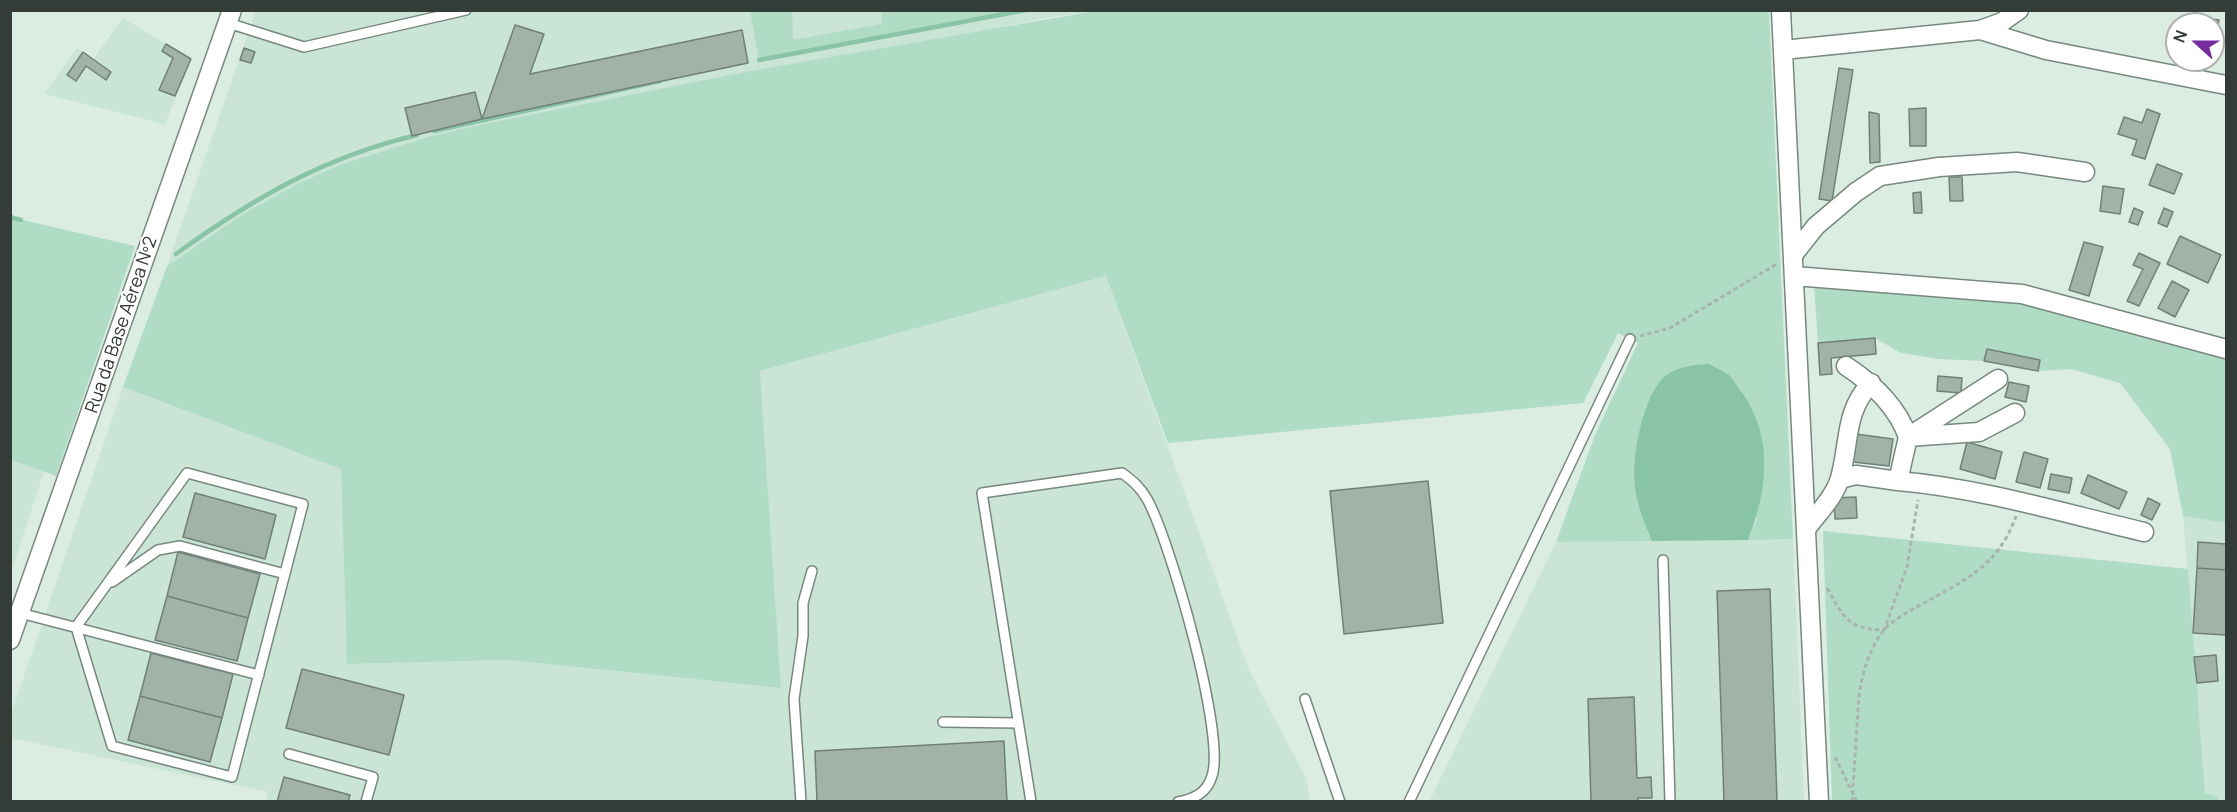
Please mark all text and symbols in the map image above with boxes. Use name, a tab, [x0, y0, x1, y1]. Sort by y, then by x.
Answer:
north arrow	[2165, 12, 2225, 72]
text: N	[2168, 27, 2192, 46]
street label: Rua da Base Aérea Nº2	[82, 234, 162, 416]

